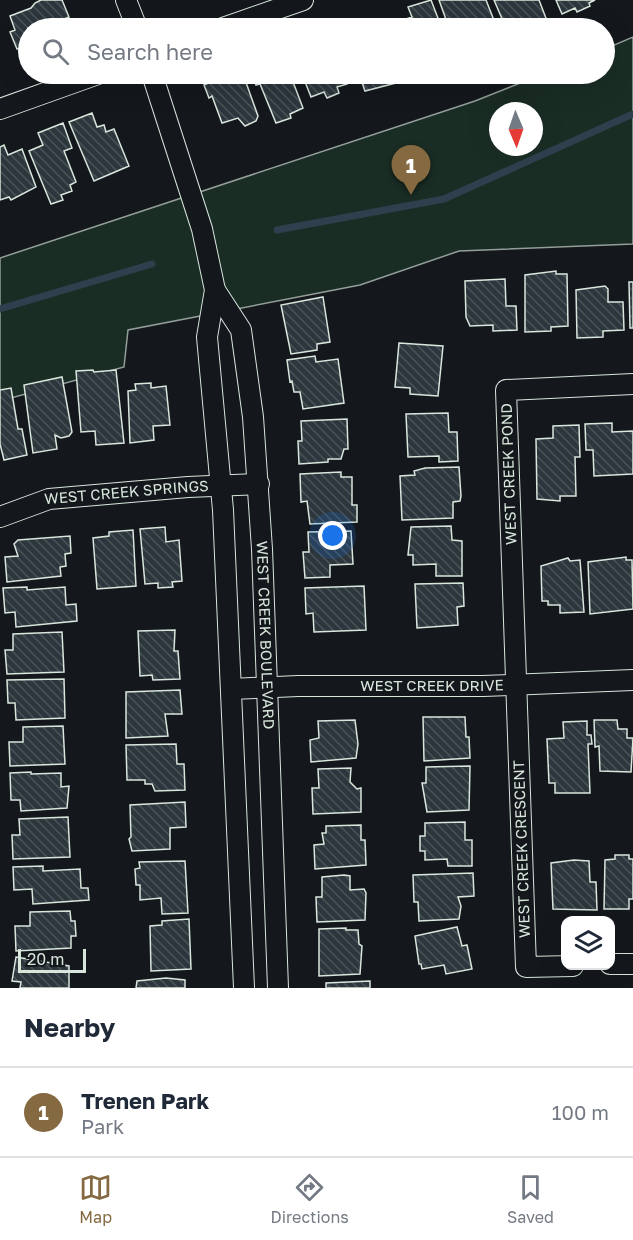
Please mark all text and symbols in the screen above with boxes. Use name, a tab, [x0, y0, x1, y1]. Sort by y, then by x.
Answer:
search box	[18, 18, 615, 84]
icon: search	[39, 35, 72, 68]
text: Search here	[87, 38, 213, 65]
north arrow	[489, 102, 543, 156]
pin: 1	[392, 146, 430, 195]
street label: WEST CREEK POND	[497, 403, 519, 545]
street label: WEST CREEK SPRINGS	[44, 476, 209, 507]
your location	[318, 521, 347, 550]
street label: WEST CREEK BOULEVARD	[253, 540, 279, 730]
street label: WEST CREEK DRIVE	[360, 675, 504, 694]
street label: WEST CREEK CRESCENT	[509, 760, 533, 938]
map controls	[561, 916, 615, 970]
button: layers	[561, 916, 615, 970]
scale bar	[18, 946, 86, 974]
text: 20 m	[27, 949, 64, 969]
text: Nearby	[24, 1012, 115, 1043]
text: Trenen Park	[81, 1087, 209, 1114]
text: 1	[38, 1100, 49, 1124]
text: 100 m	[552, 1100, 609, 1124]
text: Park	[81, 1114, 124, 1138]
tab: Map	[79, 1171, 112, 1227]
tab: Directions	[271, 1171, 349, 1227]
tab: Saved	[507, 1171, 554, 1227]

